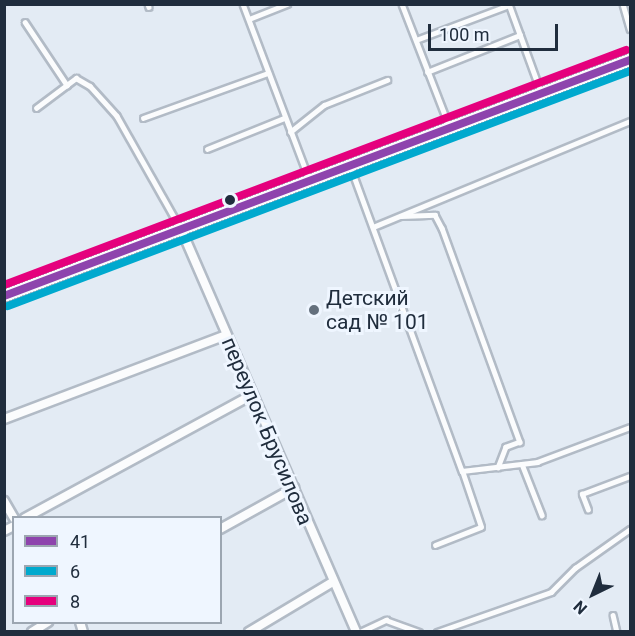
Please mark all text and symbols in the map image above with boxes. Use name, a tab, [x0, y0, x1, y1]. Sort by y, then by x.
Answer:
scale bar	[431, 12, 562, 50]
text: 100 m	[439, 24, 490, 45]
unlabelled marker	[224, 194, 236, 206]
place label: Детский сад № 101	[326, 285, 429, 335]
marker: Детский сад № 101	[307, 303, 321, 317]
street label: переулок Брусилова	[216, 333, 318, 529]
legend	[12, 516, 222, 624]
text: 41	[70, 531, 90, 552]
text: 6	[70, 561, 80, 582]
north arrow	[563, 564, 623, 624]
text: 8	[70, 591, 80, 612]
text: N	[570, 597, 591, 618]

